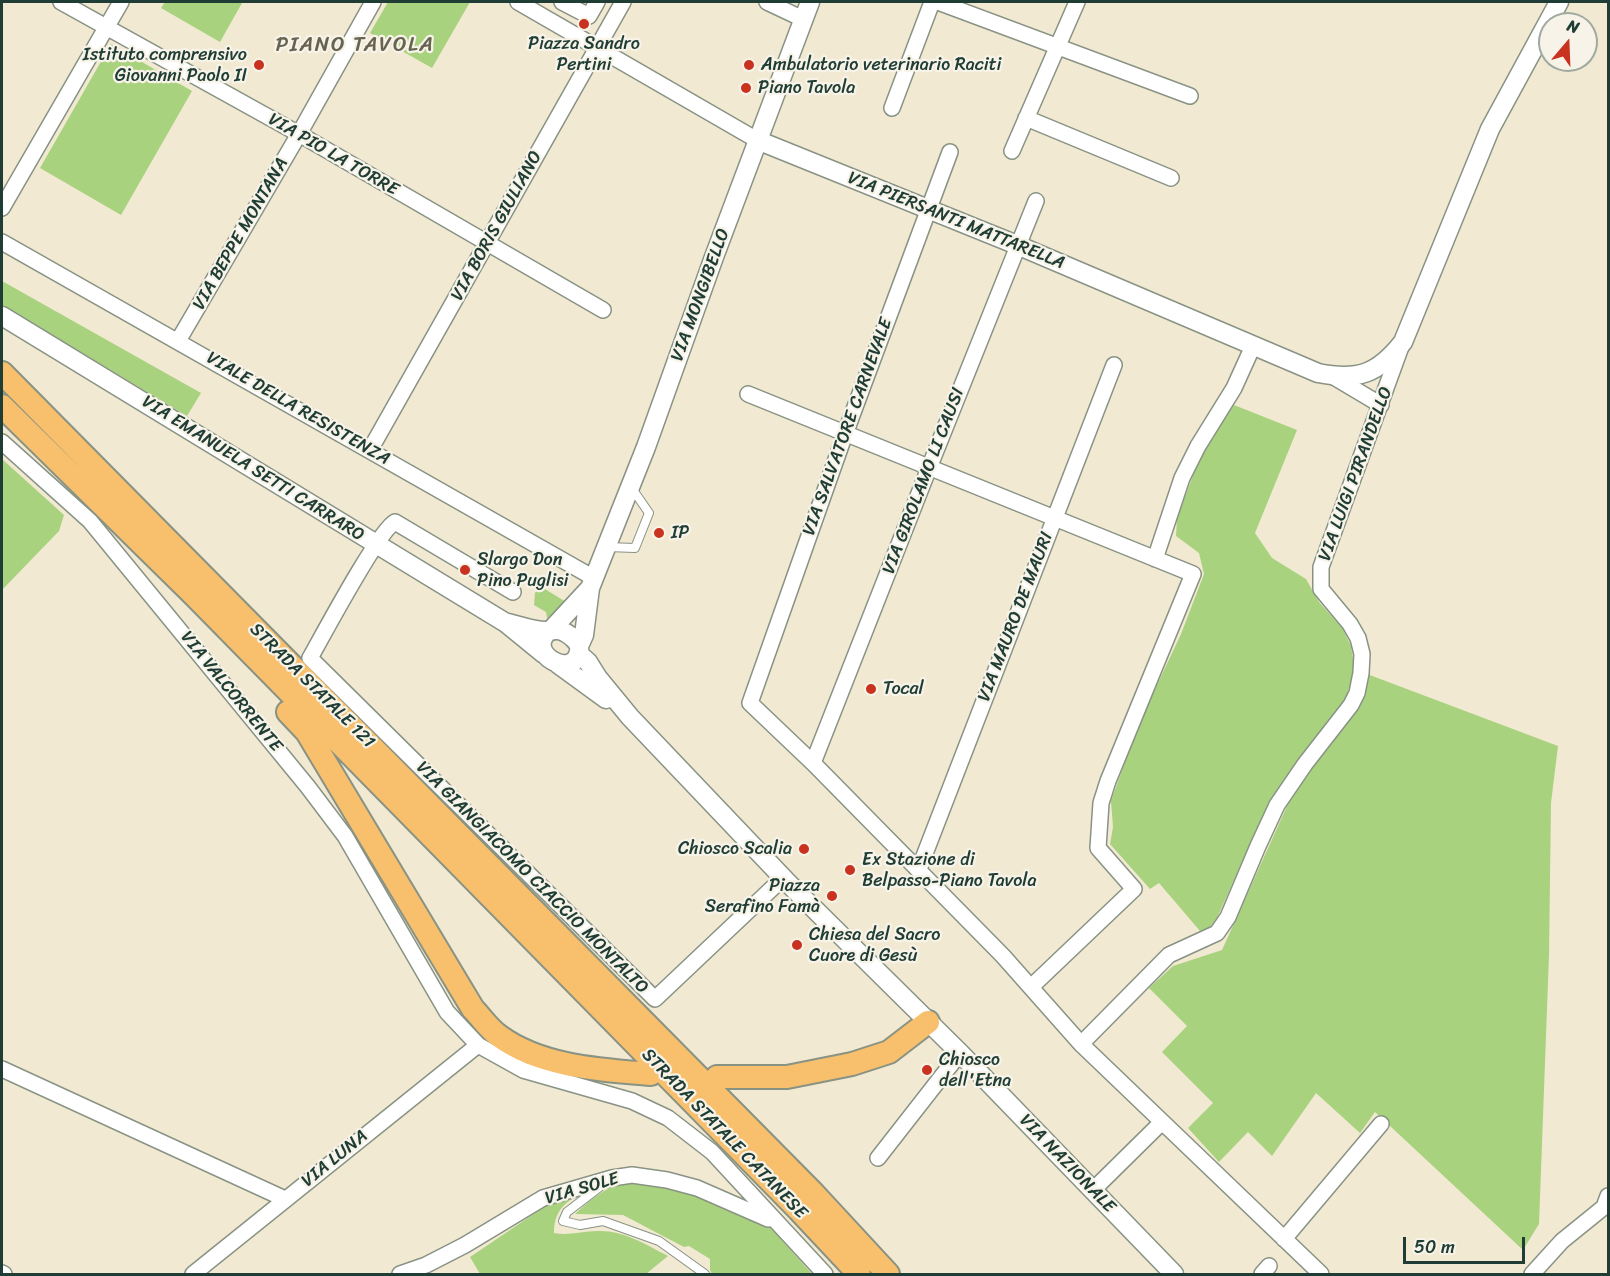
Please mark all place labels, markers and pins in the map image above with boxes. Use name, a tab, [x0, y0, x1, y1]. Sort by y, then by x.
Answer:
marker: Piazza Sandro Pertini	[577, 17, 591, 31]
place label: Piazza Sandro Pertini	[528, 33, 640, 76]
place label: Istituto comprensivo Giovanni Paolo II	[83, 44, 247, 86]
place label: Ambulatorio veterinario Raciti	[761, 54, 1002, 76]
marker: Istituto comprensivo Giovanni Paolo II	[252, 58, 266, 72]
marker: Ambulatorio veterinario Raciti	[742, 58, 756, 72]
place label: Piano Tavola	[758, 77, 855, 99]
marker: Piano Tavola	[739, 81, 753, 95]
place label: IP	[671, 522, 689, 544]
marker: IP	[652, 526, 666, 540]
place label: Slargo Don Pino Puglisi	[477, 549, 569, 592]
marker: Slargo Don Pino Puglisi	[458, 563, 472, 577]
place label: Tocal	[883, 678, 924, 700]
marker: Tocal	[864, 682, 878, 696]
place label: Chiosco Scalia	[678, 838, 792, 860]
marker: Chiosco Scalia	[797, 842, 811, 856]
place label: Ex Stazione di Belpasso-Piano Tavola	[862, 849, 1037, 892]
marker: Ex Stazione di Belpasso-Piano Tavola	[843, 863, 857, 877]
place label: Piazza Serafino Famà	[705, 875, 820, 918]
marker: Piazza Serafino Famà	[825, 889, 839, 903]
place label: Chiesa del Sacro Cuore di Gesù	[809, 924, 940, 966]
marker: Chiesa del Sacro Cuore di Gesù	[790, 938, 804, 952]
place label: Chiosco dell'Etna	[939, 1049, 1011, 1092]
marker: Chiosco dell'Etna	[920, 1063, 934, 1077]

